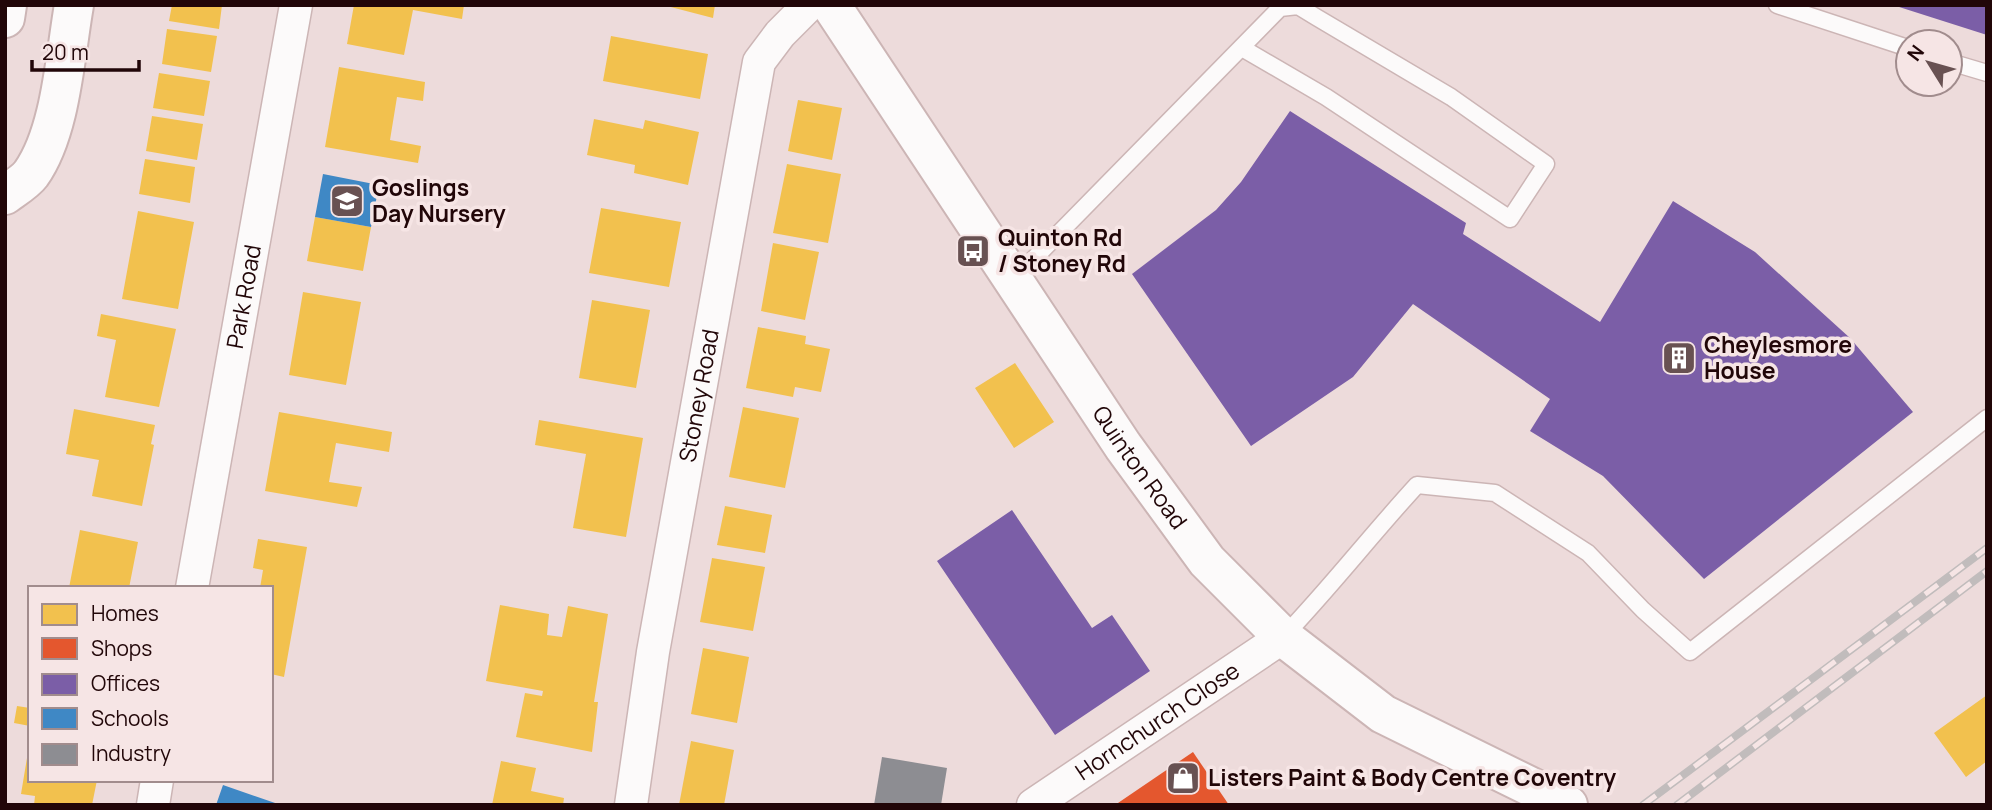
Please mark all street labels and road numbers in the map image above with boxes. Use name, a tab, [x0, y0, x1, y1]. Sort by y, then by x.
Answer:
street label: Park Road	[218, 242, 268, 351]
street label: Stoney Road	[670, 326, 726, 465]
street label: Quinton Road	[1086, 399, 1195, 535]
street label: Hornchurch Close	[1069, 654, 1245, 787]

